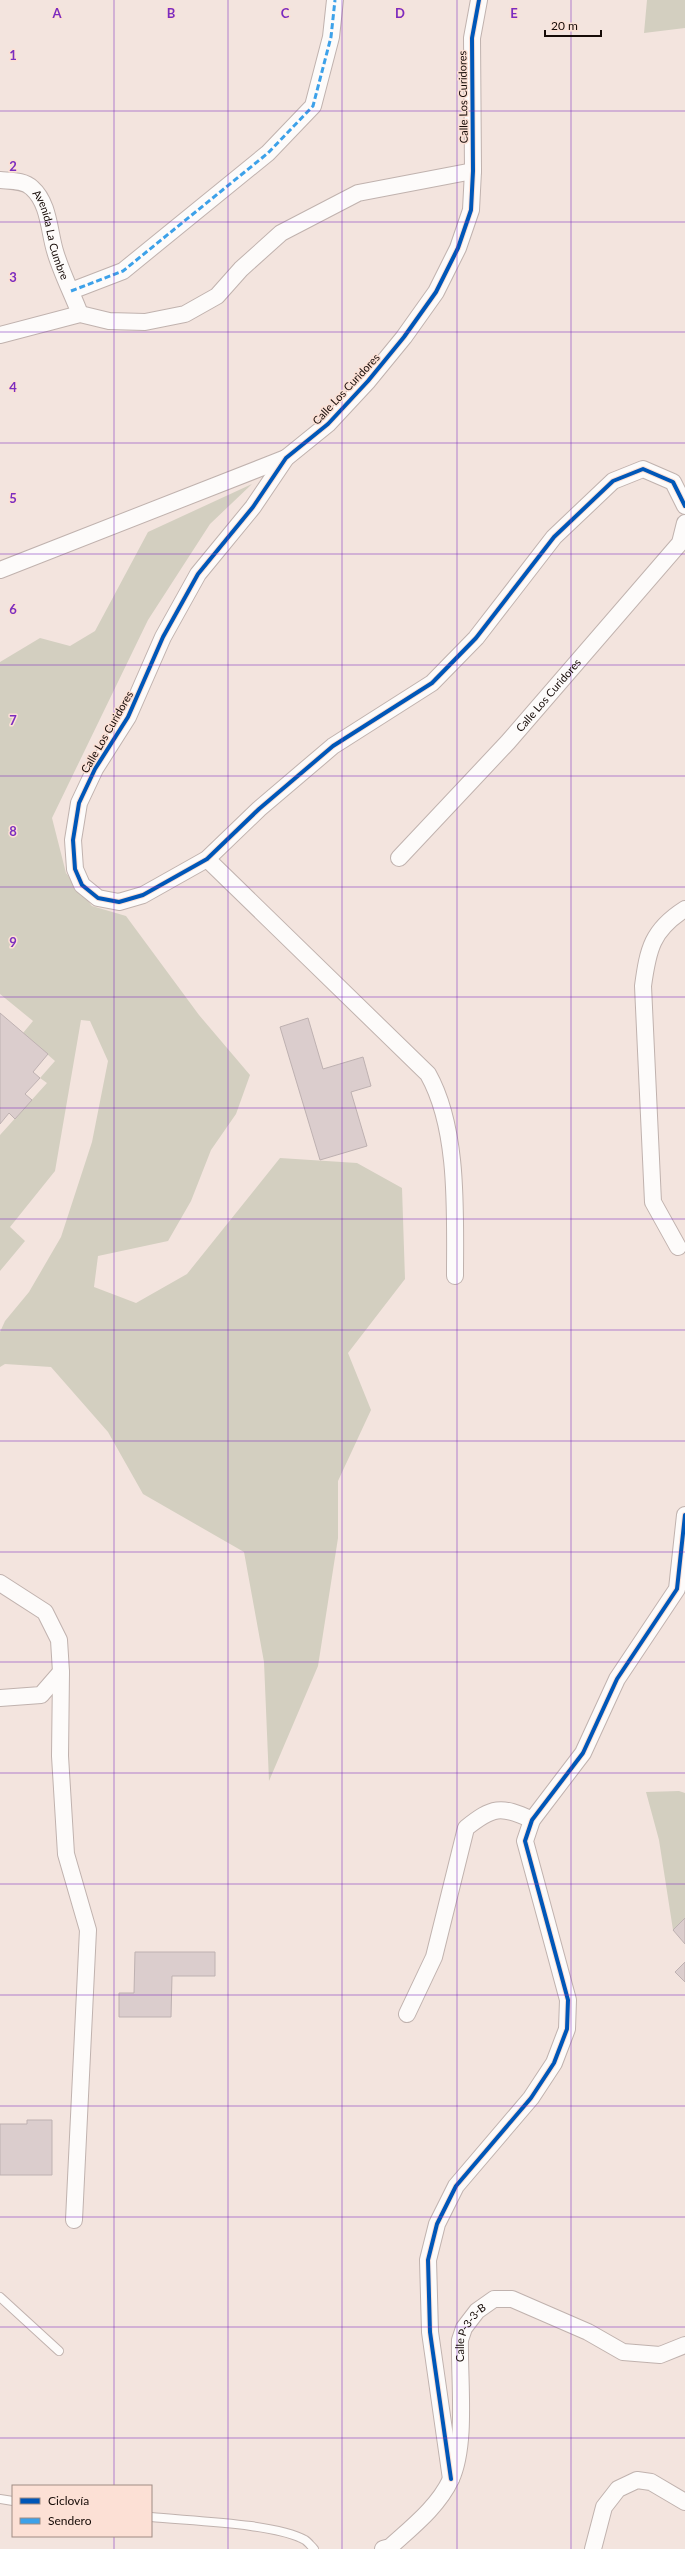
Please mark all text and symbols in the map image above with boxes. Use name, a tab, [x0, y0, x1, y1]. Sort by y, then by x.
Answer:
text: A	[51, 5, 62, 21]
text: B	[167, 5, 176, 21]
text: C	[281, 5, 290, 21]
text: D	[395, 5, 405, 21]
text: E	[510, 5, 518, 21]
scale bar	[545, 12, 601, 38]
text: 20 m	[551, 18, 578, 33]
text: 1	[9, 47, 17, 63]
street label: Calle Los Curidores	[455, 50, 470, 143]
text: 2	[9, 158, 17, 174]
street label: Avenida La Cumbre	[30, 187, 72, 282]
text: 3	[9, 269, 17, 285]
street label: Calle Los Curidores	[309, 350, 382, 427]
text: 4	[9, 379, 17, 395]
text: 5	[9, 490, 17, 506]
text: 6	[9, 601, 17, 617]
street label: Calle Los Curidores	[513, 655, 583, 734]
street label: Calle Los Curidores	[78, 688, 135, 775]
text: 7	[9, 712, 17, 728]
text: 8	[9, 823, 17, 839]
text: 9	[9, 934, 17, 950]
street label: Calle P-3-3-B	[453, 2300, 488, 2362]
legend	[12, 2485, 152, 2537]
text: Ciclovía	[48, 2493, 89, 2508]
text: Sendero	[48, 2513, 92, 2528]

